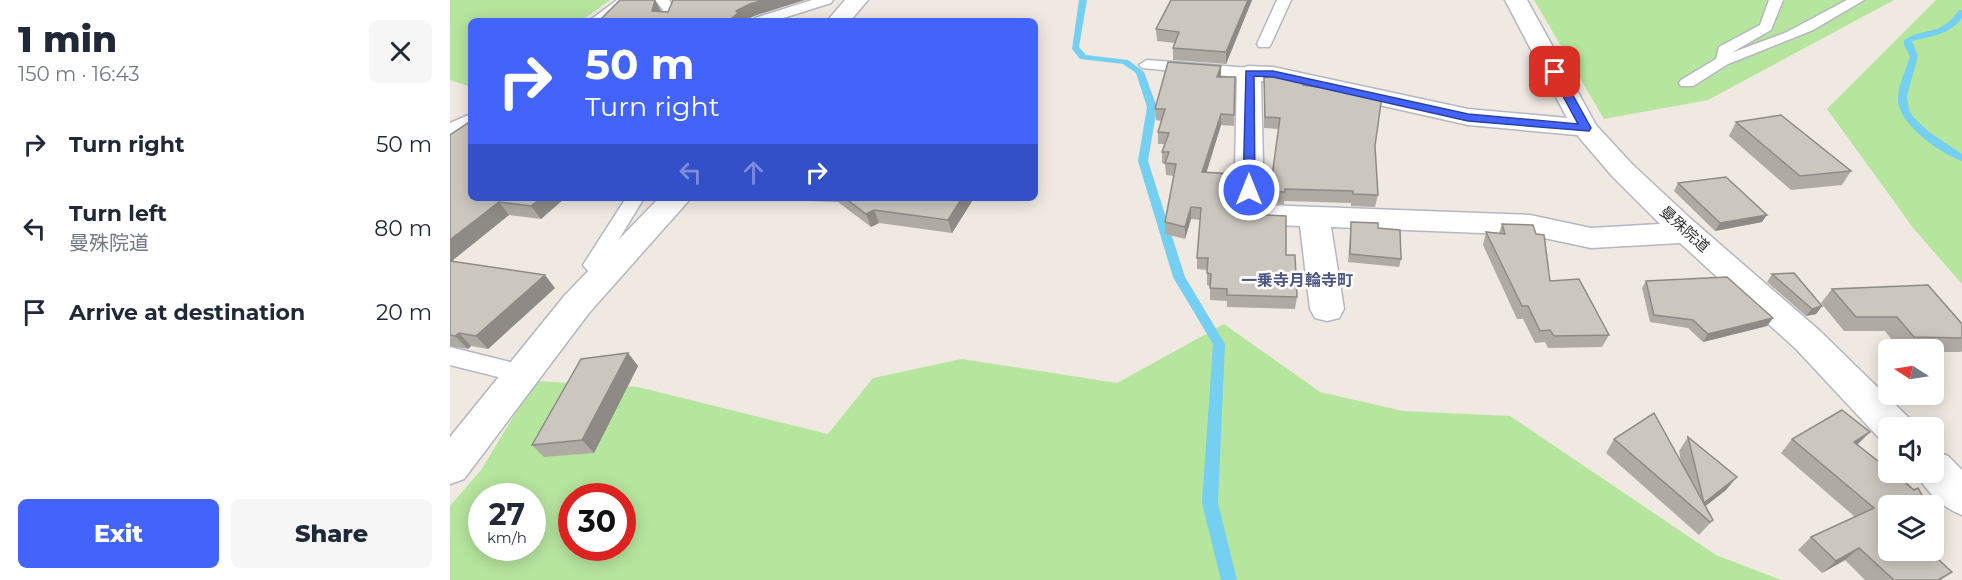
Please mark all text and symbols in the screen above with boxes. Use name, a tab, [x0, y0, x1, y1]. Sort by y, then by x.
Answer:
text: 1 min	[18, 17, 117, 61]
button: close	[369, 20, 432, 83]
text: 50 m	[585, 38, 694, 90]
icon: right	[486, 42, 564, 120]
pin	[1529, 46, 1580, 97]
icon: arrive	[1538, 55, 1571, 88]
text: 150 m · 16:43	[18, 62, 140, 86]
text: Turn right	[585, 90, 720, 123]
icon: right	[18, 128, 51, 161]
text: Turn right	[69, 131, 184, 158]
text: 50 m	[376, 131, 432, 158]
icon: left	[674, 156, 707, 189]
icon: ahead	[737, 156, 770, 189]
icon: right	[800, 156, 833, 189]
position arrow	[1217, 158, 1281, 222]
text: Turn left	[69, 200, 167, 227]
street label: 曼殊院道	[1656, 202, 1714, 256]
icon: left	[18, 212, 51, 245]
text: 80 m	[374, 215, 432, 242]
text: 曼殊院道	[69, 231, 149, 255]
district label: 一乗寺月輪寺町	[1241, 271, 1353, 290]
icon: arrive	[18, 296, 51, 329]
text: Arrive at destination	[69, 299, 305, 326]
text: 20 m	[376, 299, 432, 326]
north arrow	[1878, 339, 1944, 405]
map controls	[1878, 339, 1944, 561]
button: sound	[1878, 417, 1944, 483]
speed limit sign: 30	[558, 483, 636, 561]
button: layers	[1878, 495, 1944, 561]
text: 27	[489, 496, 525, 533]
button: Exit	[18, 499, 219, 568]
button: Share	[231, 499, 432, 568]
text: km/h	[487, 528, 527, 547]

